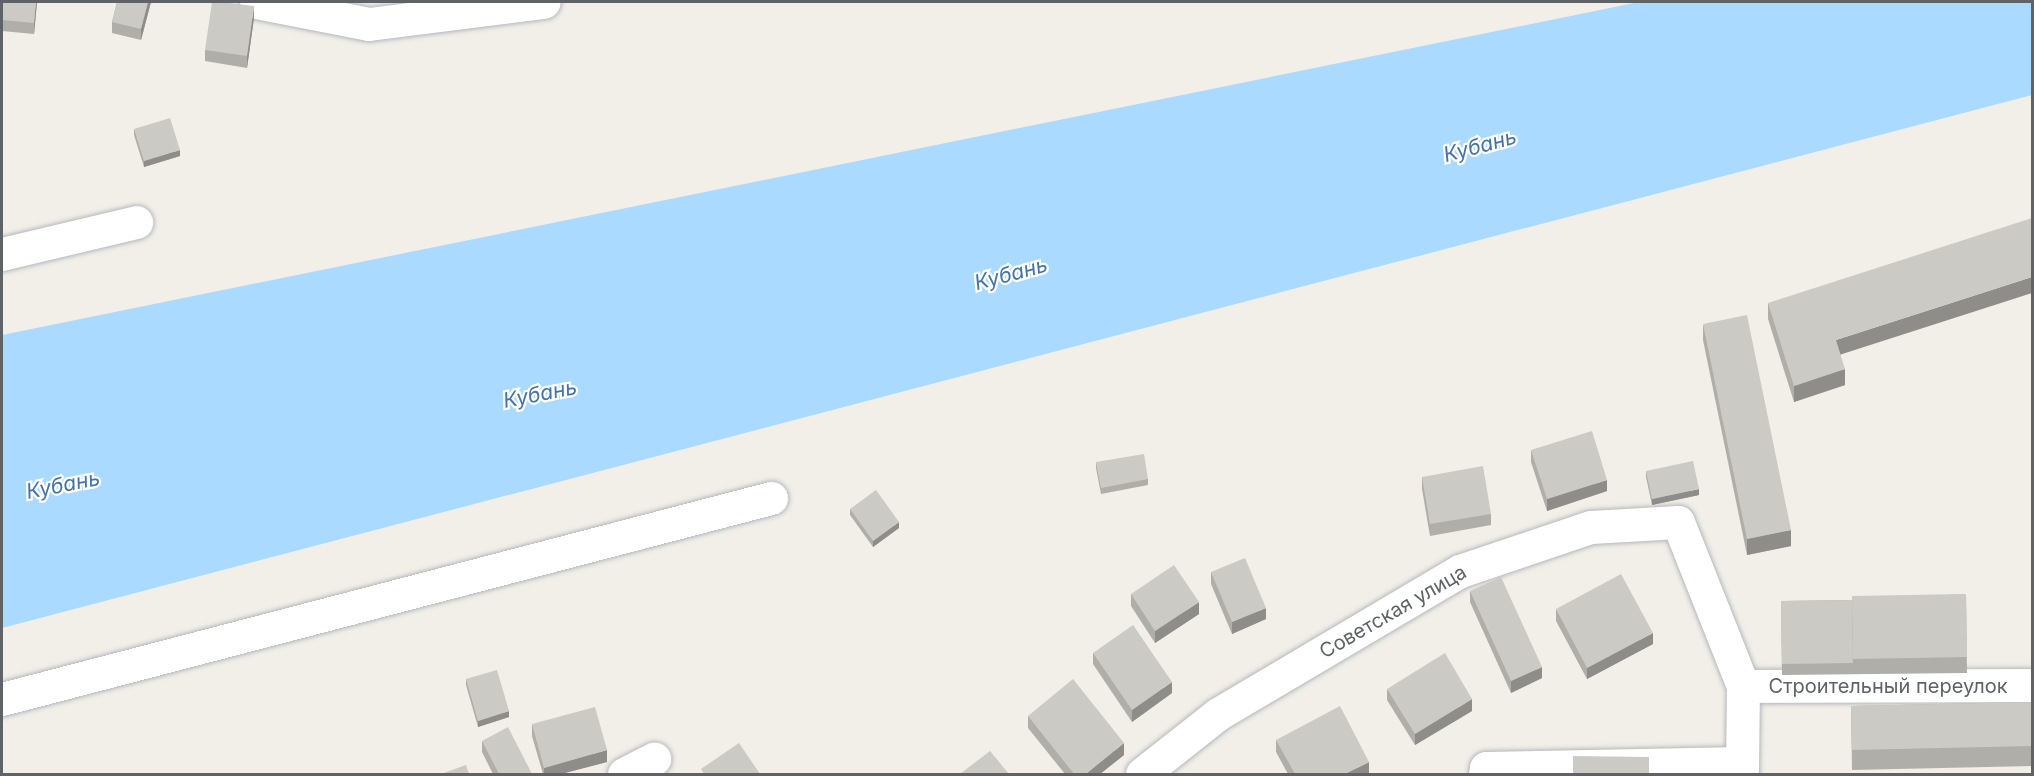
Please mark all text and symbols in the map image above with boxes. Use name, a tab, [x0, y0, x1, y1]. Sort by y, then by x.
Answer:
water label: Кубань	[1441, 124, 1519, 168]
water label: Кубань	[972, 252, 1050, 296]
water label: Кубань	[501, 375, 579, 413]
water label: Кубань	[24, 466, 102, 504]
street label: Советская улица	[1315, 560, 1471, 664]
street label: Строительный переулок	[1768, 674, 2008, 698]

